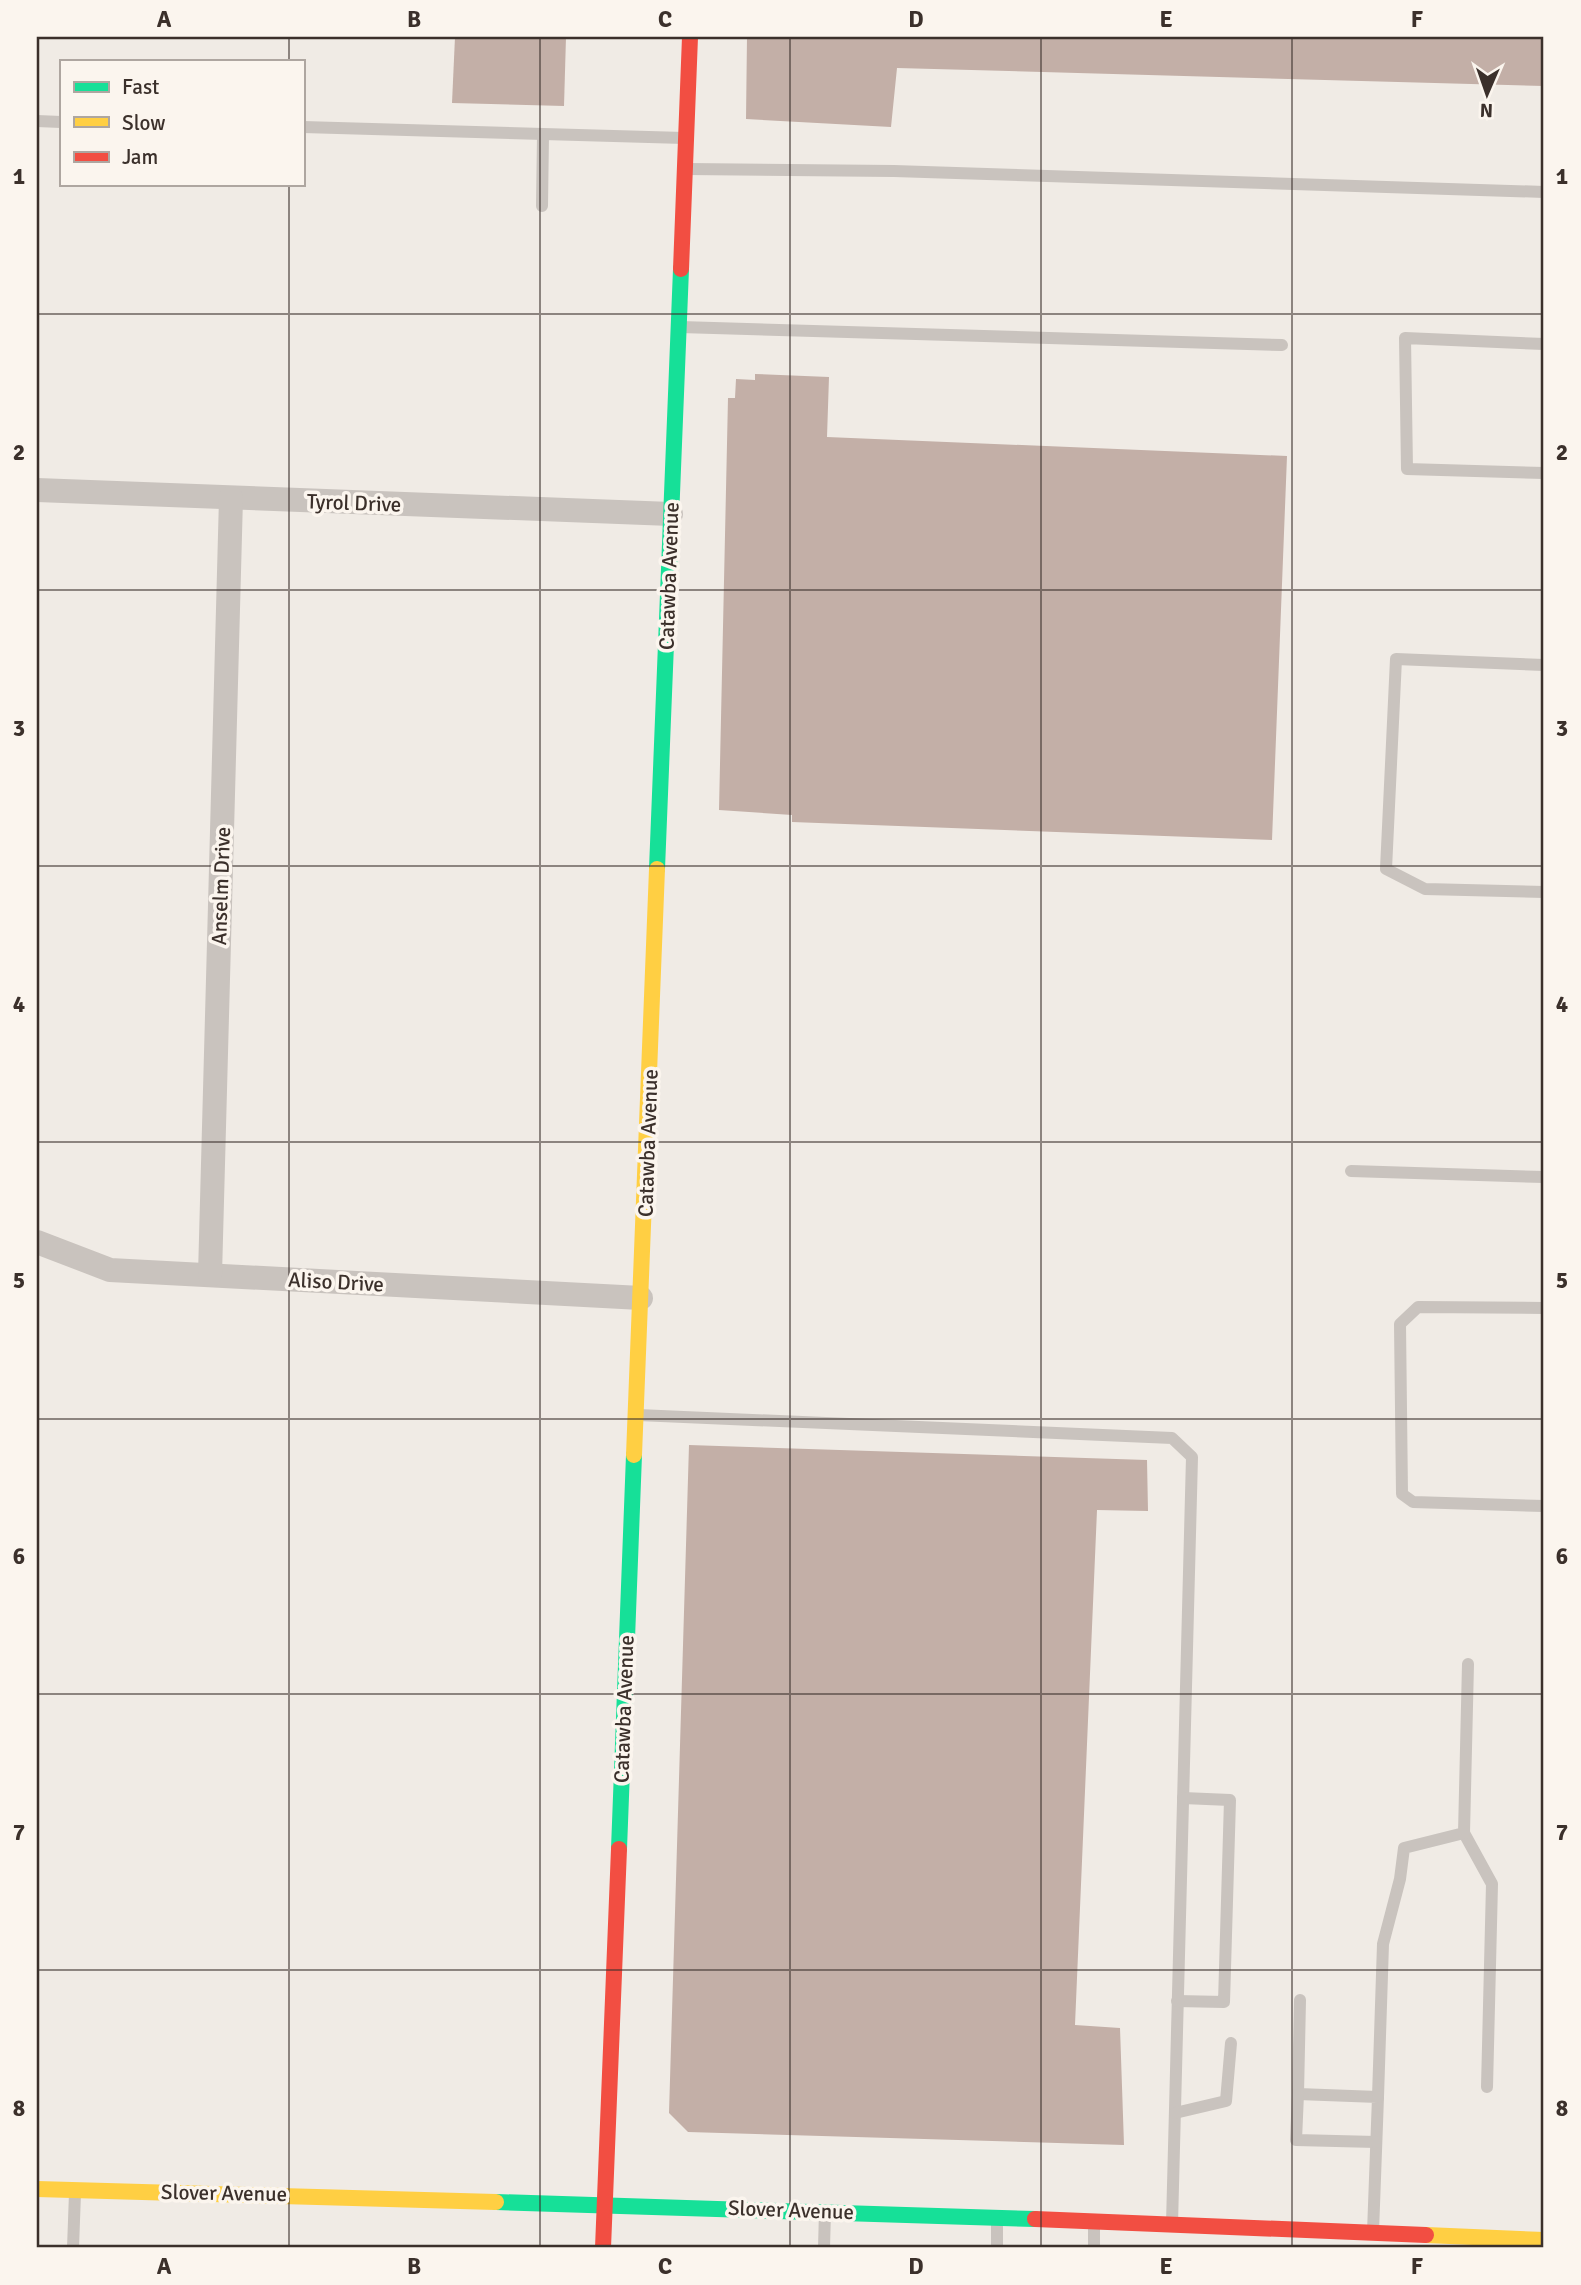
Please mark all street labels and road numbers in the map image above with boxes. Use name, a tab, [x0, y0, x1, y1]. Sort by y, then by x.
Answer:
street label: Tyrol Drive	[306, 488, 402, 518]
street label: Catawba Avenue	[653, 502, 685, 650]
street label: Anselm Drive	[206, 826, 236, 946]
street label: Catawba Avenue	[632, 1069, 664, 1217]
street label: Aliso Drive	[287, 1267, 385, 1297]
street label: Catawba Avenue	[608, 1635, 640, 1783]
street label: Slover Avenue	[161, 2179, 287, 2207]
street label: Slover Avenue	[728, 2195, 854, 2225]

